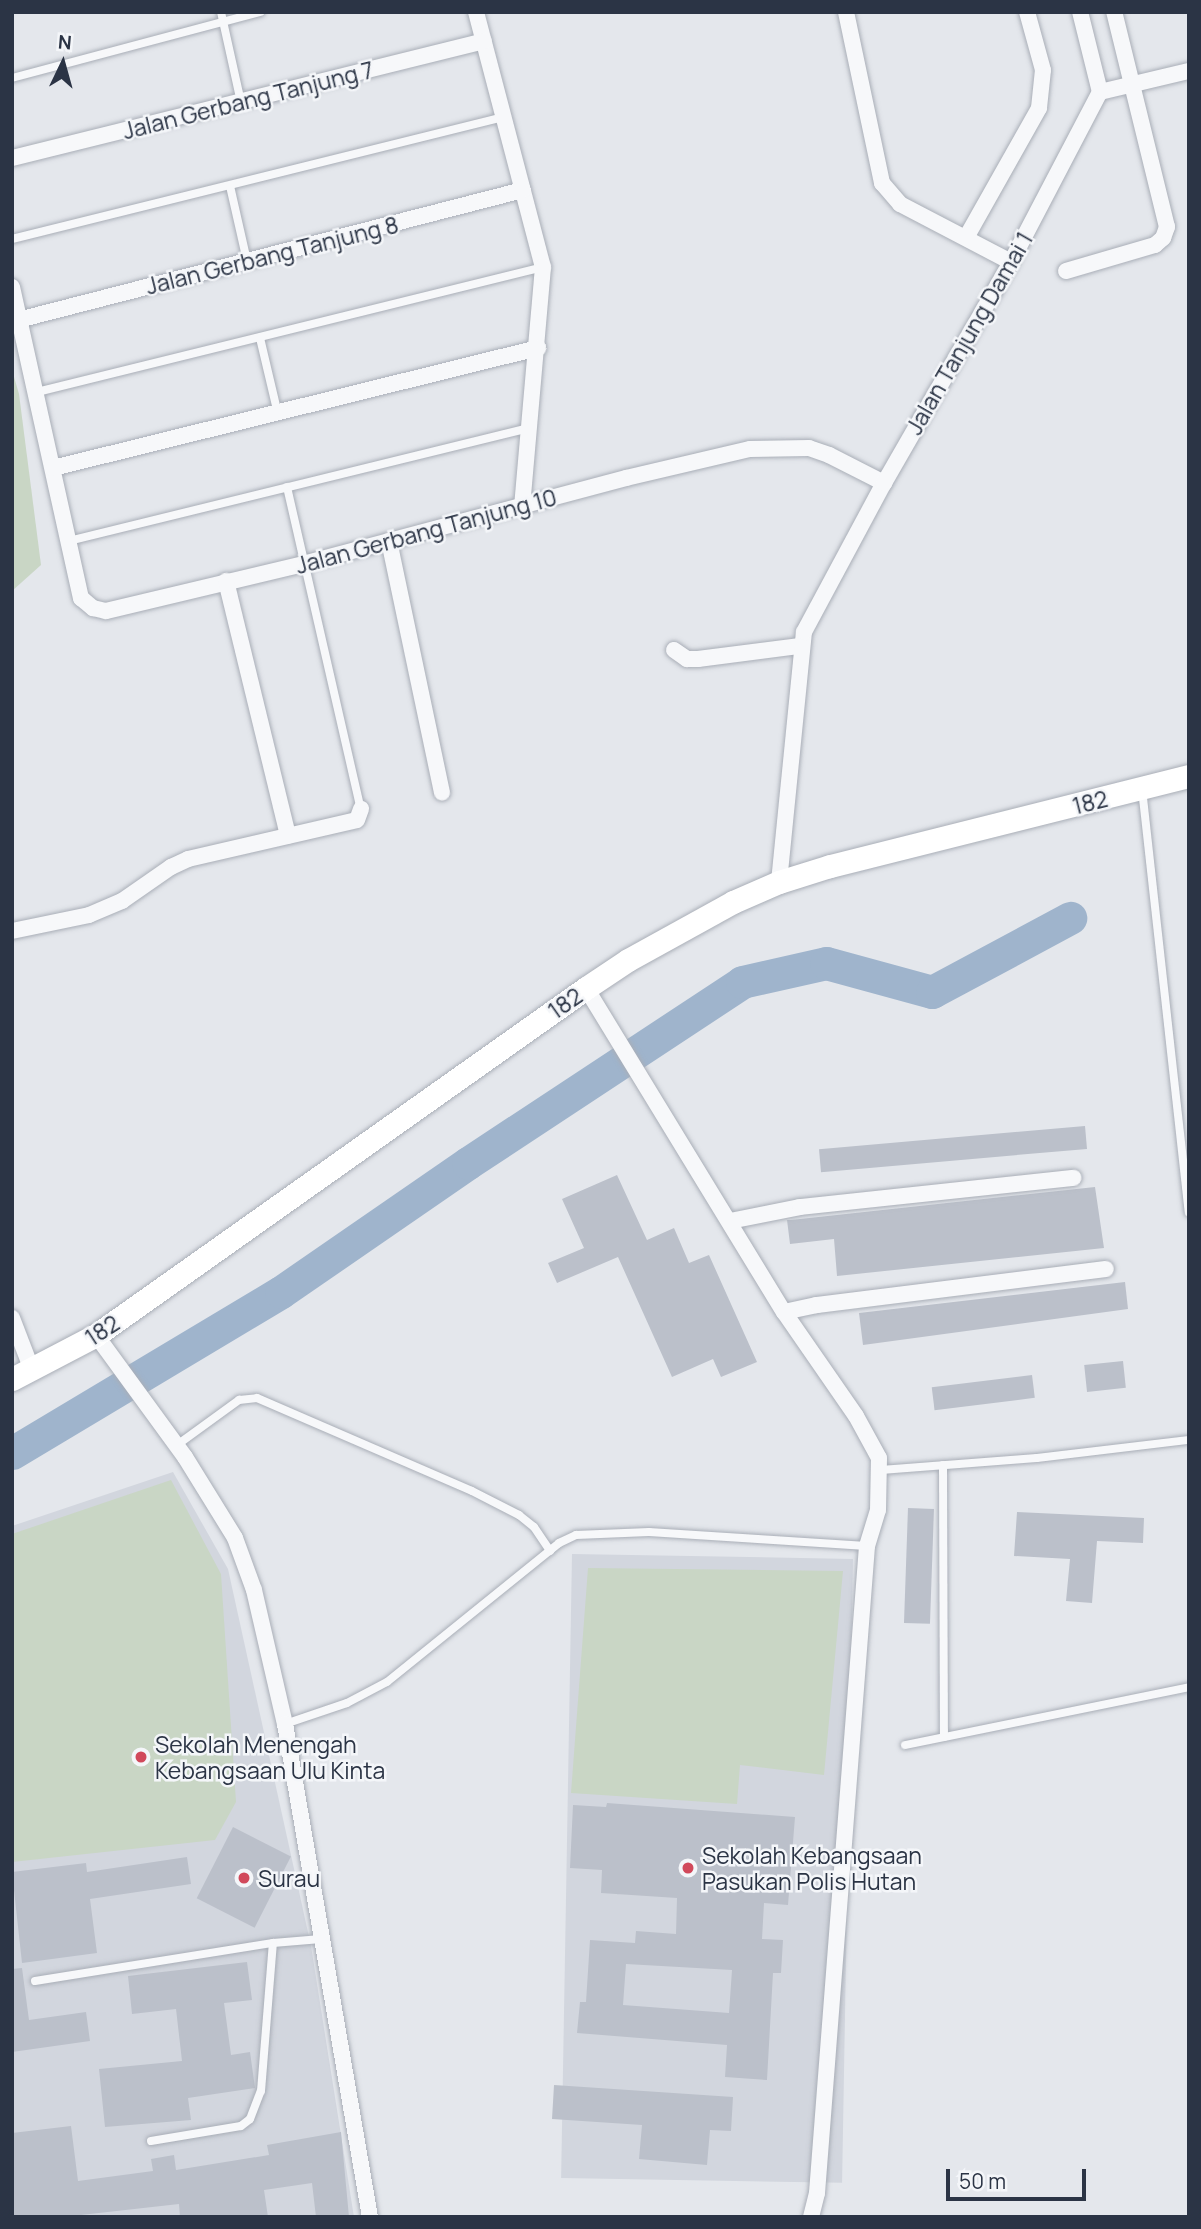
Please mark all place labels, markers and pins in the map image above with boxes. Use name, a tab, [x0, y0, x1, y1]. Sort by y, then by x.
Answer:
place label: Sekolah Menengah Kebangsaan Ulu Kinta	[155, 1730, 385, 1784]
marker: Sekolah Menengah Kebangsaan Ulu Kinta	[133, 1749, 149, 1765]
place label: Sekolah Kebangsaan Pasukan Polis Hutan	[702, 1841, 922, 1895]
marker: Sekolah Kebangsaan Pasukan Polis Hutan	[680, 1860, 696, 1876]
place label: Surau	[258, 1864, 320, 1892]
marker: Surau	[236, 1870, 252, 1886]

